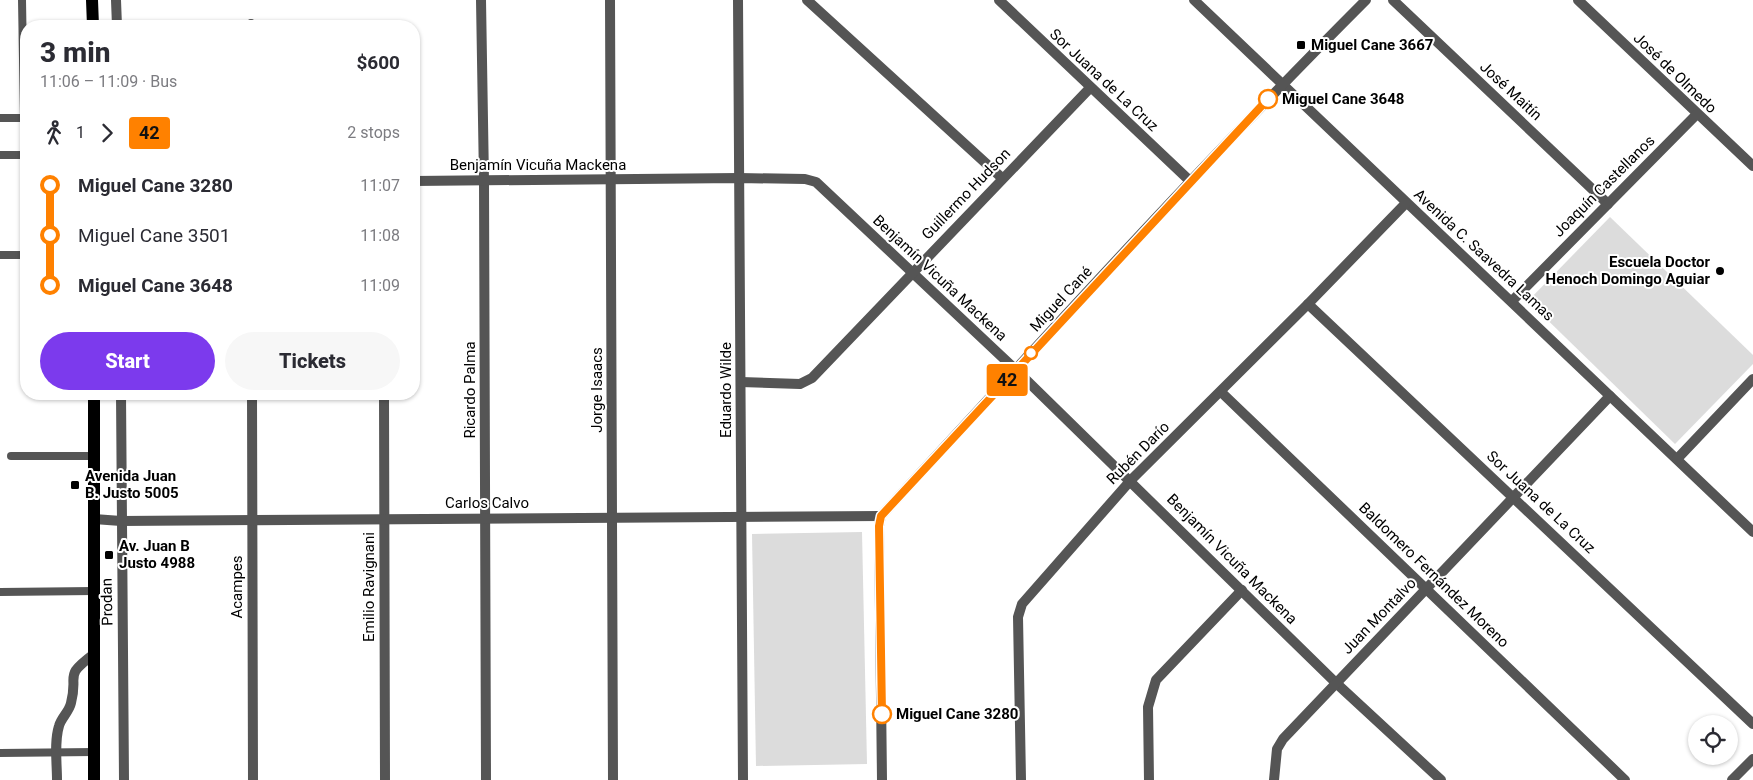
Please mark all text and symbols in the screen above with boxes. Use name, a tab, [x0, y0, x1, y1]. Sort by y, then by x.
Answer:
street label: Sor Juana de La Cruz	[1046, 25, 1162, 135]
street label: José de Olmedo	[1630, 29, 1720, 117]
text: 3 min	[40, 36, 111, 69]
place label: Miguel Cane 3667	[1311, 36, 1433, 54]
marker: Miguel Cane 3667	[1295, 39, 1307, 51]
text: $600	[356, 51, 400, 74]
street label: José Maitín	[1476, 58, 1546, 124]
text: 11:06 – 11:09 · Bus	[40, 72, 177, 91]
marker: Miguel Cane 3648	[1258, 89, 1278, 109]
place label: Miguel Cane 3648	[1282, 90, 1404, 108]
icon: walk	[40, 119, 68, 147]
icon: forward	[93, 119, 121, 147]
text: 42	[139, 122, 160, 143]
text: 1	[76, 123, 85, 142]
text: 2 stops	[347, 123, 400, 142]
street label: Joaquín Castellanos	[1550, 132, 1658, 240]
street label: Guillermo Hudson	[918, 145, 1014, 243]
street label: Benjamín Vicuña Mackena	[450, 156, 626, 174]
text: Miguel Cane 3280	[78, 174, 233, 197]
text: 11:07	[360, 176, 400, 195]
street label: Avenida C. Saavedra Lamas	[1410, 185, 1558, 325]
street label: Benjamín Vicuña Mackena	[869, 211, 1011, 345]
text: Miguel Cane 3501	[78, 224, 230, 247]
text: 11:08	[360, 226, 400, 245]
place label: Escuela Doctor Henoch Domingo Aguiar	[1546, 253, 1711, 288]
street label: Miguel Cané	[1026, 263, 1096, 335]
marker: Escuela Doctor Henoch Domingo Aguiar	[1714, 265, 1726, 277]
text: Miguel Cane 3648	[78, 274, 233, 297]
text: 11:09	[360, 276, 400, 295]
button: Start	[40, 332, 215, 390]
button: Tickets	[225, 332, 400, 390]
street label: Ricardo Palma	[461, 341, 479, 439]
street label: Eduardo Wilde	[717, 342, 735, 438]
unlabelled marker	[1024, 346, 1038, 360]
street label: Jorge Isaacs	[588, 347, 606, 433]
line badge: 42	[984, 364, 1030, 396]
text: 42	[997, 369, 1017, 390]
street label: Rubén Darío	[1103, 418, 1173, 488]
street label: Sor Juana de La Cruz	[1483, 447, 1599, 557]
place label: Avenida Juan B. Justo 5005	[85, 467, 179, 502]
marker: Avenida Juan B. Justo 5005	[69, 479, 81, 491]
street label: Benjamín Vicuña Mackena	[1163, 490, 1301, 628]
street label: Carlos Calvo	[445, 494, 529, 512]
street label: Baldomero Fernández Moreno	[1355, 499, 1513, 651]
street label: Emilio Ravignani	[360, 532, 378, 642]
place label: Av. Juan B Justo 4988	[119, 537, 195, 572]
marker: Av. Juan B Justo 4988	[103, 549, 115, 561]
street label: Acampes	[228, 555, 246, 619]
street label: Juan Montalvo	[1338, 574, 1420, 658]
street label: Prodan	[98, 578, 116, 626]
marker: Miguel Cane 3280	[872, 704, 892, 724]
place label: Miguel Cane 3280	[896, 705, 1018, 723]
map controls	[1688, 715, 1738, 765]
button: locate	[1688, 715, 1738, 765]

